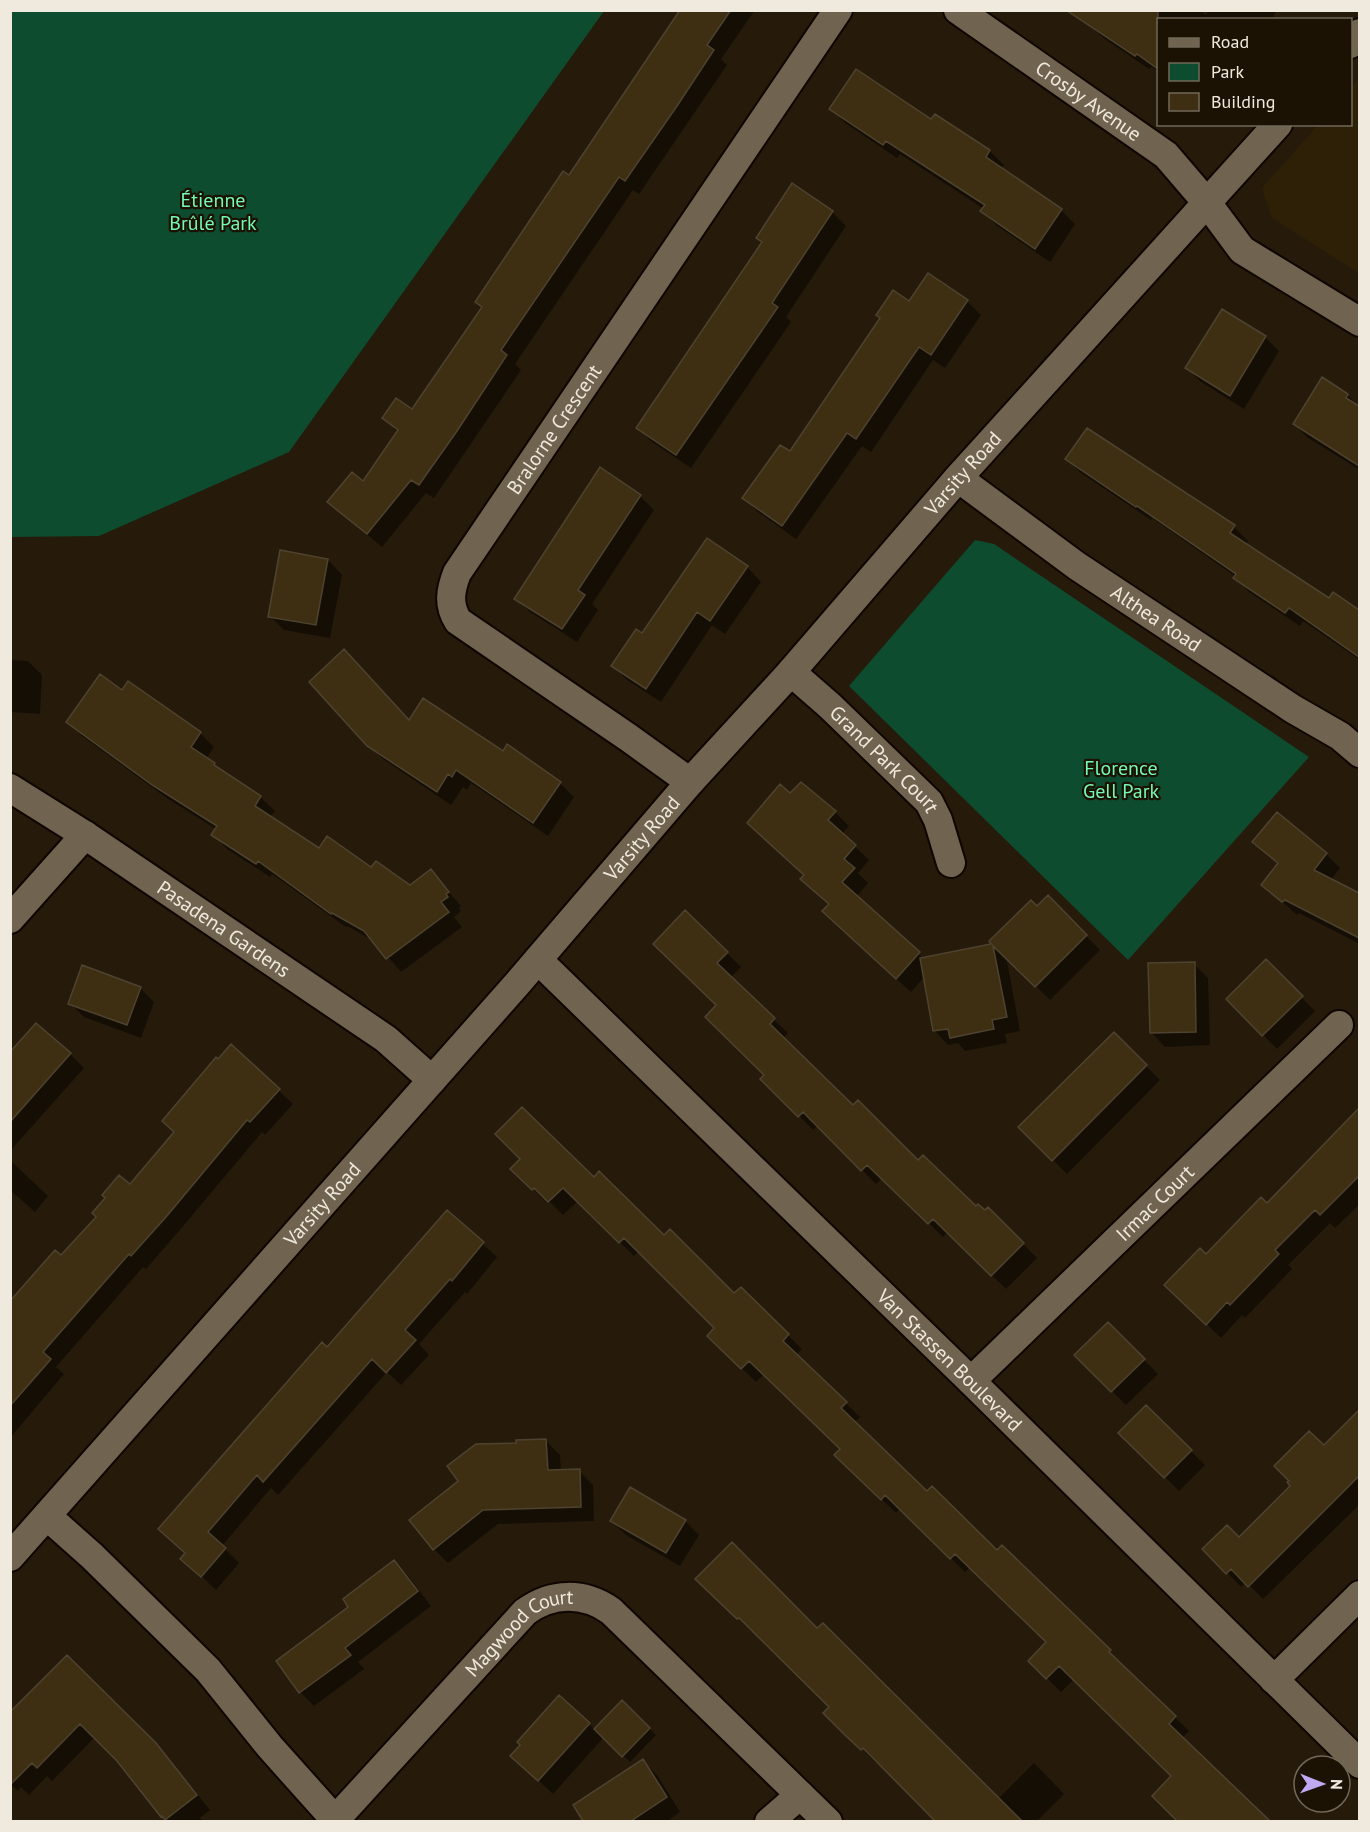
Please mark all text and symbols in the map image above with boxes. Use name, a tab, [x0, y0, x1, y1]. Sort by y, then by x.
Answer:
legend	[1157, 18, 1352, 126]
text: Road	[1211, 30, 1249, 53]
street label: Crosby Avenue	[1030, 55, 1146, 147]
text: Park	[1211, 60, 1244, 83]
text: Building	[1211, 90, 1275, 113]
park label: Étienne Brûlé Park	[169, 187, 257, 236]
street label: Bralorne Crescent	[501, 359, 607, 499]
street label: Varsity Road	[918, 426, 1007, 522]
street label: Althea Road	[1106, 579, 1206, 658]
street label: Grand Park Court	[824, 700, 945, 817]
park label: Florence Gell Park	[1083, 755, 1160, 804]
street label: Varsity Road	[597, 790, 686, 887]
street label: Pasadena Gardens	[152, 875, 295, 983]
street label: Varsity Road	[277, 1157, 366, 1253]
street label: Irmac Court	[1110, 1159, 1200, 1247]
street label: Van Stassen Boulevard	[871, 1283, 1028, 1437]
street label: Magwood Court	[459, 1584, 574, 1682]
north arrow	[1292, 1754, 1352, 1814]
text: N	[1327, 1779, 1347, 1790]

